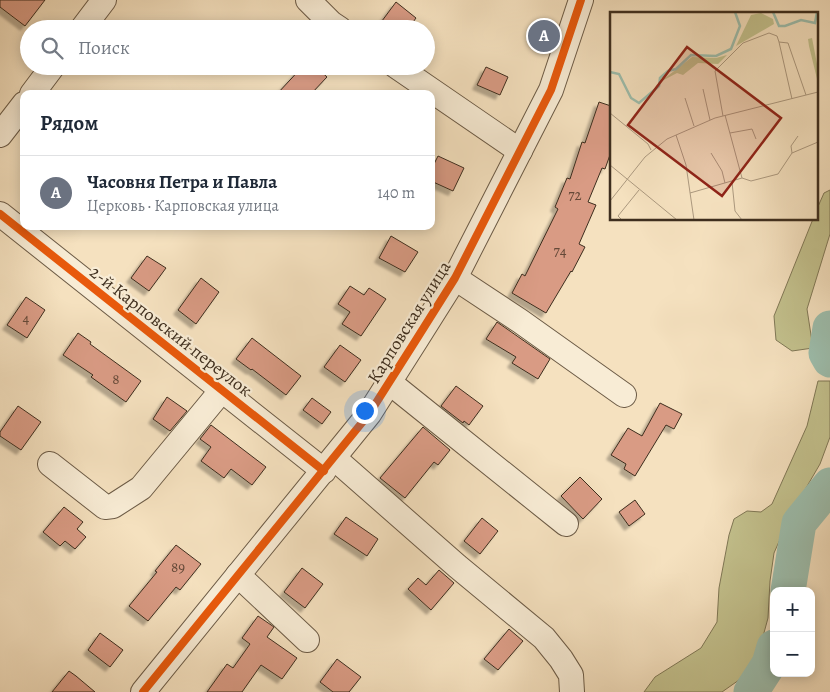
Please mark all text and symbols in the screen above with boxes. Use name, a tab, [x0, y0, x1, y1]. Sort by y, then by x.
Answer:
inset map	[610, 12, 818, 220]
pin: A	[528, 17, 560, 55]
search box	[20, 20, 435, 75]
icon: search	[38, 34, 66, 62]
text: Поиск	[78, 35, 130, 61]
text: Рядом	[40, 109, 98, 137]
text: Часовня Петра и Павла	[87, 169, 277, 195]
text: A	[51, 182, 61, 204]
text: 140 m	[377, 182, 415, 204]
house number: 72	[568, 185, 582, 205]
text: Церковь · Карповская улица	[87, 195, 279, 217]
house number: 74	[553, 241, 567, 261]
street label: Карповская улица	[362, 256, 457, 388]
street label: 2-й Карповский переулок	[85, 260, 257, 402]
house number: 4	[23, 308, 30, 328]
house number: 8	[112, 369, 120, 389]
your location	[352, 398, 378, 424]
house number: 89	[171, 557, 185, 577]
map controls	[770, 587, 815, 677]
button: +	[770, 587, 815, 632]
button: −	[770, 632, 815, 677]

